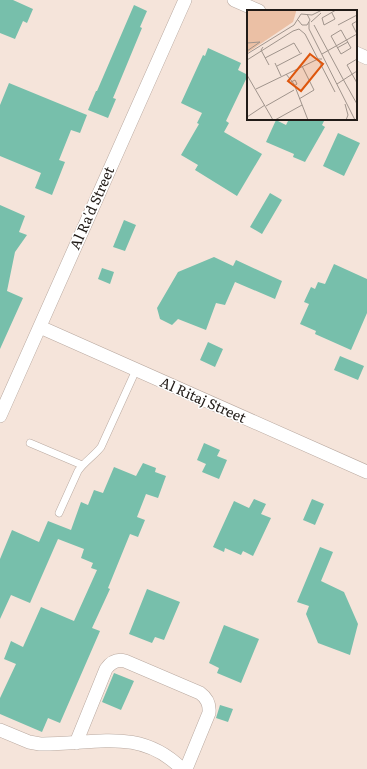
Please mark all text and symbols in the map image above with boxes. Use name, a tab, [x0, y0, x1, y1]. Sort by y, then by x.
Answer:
inset map	[247, 10, 357, 120]
street label: Al Ra'd Street	[64, 163, 118, 252]
street label: Al Ritaj Street	[157, 371, 250, 427]

